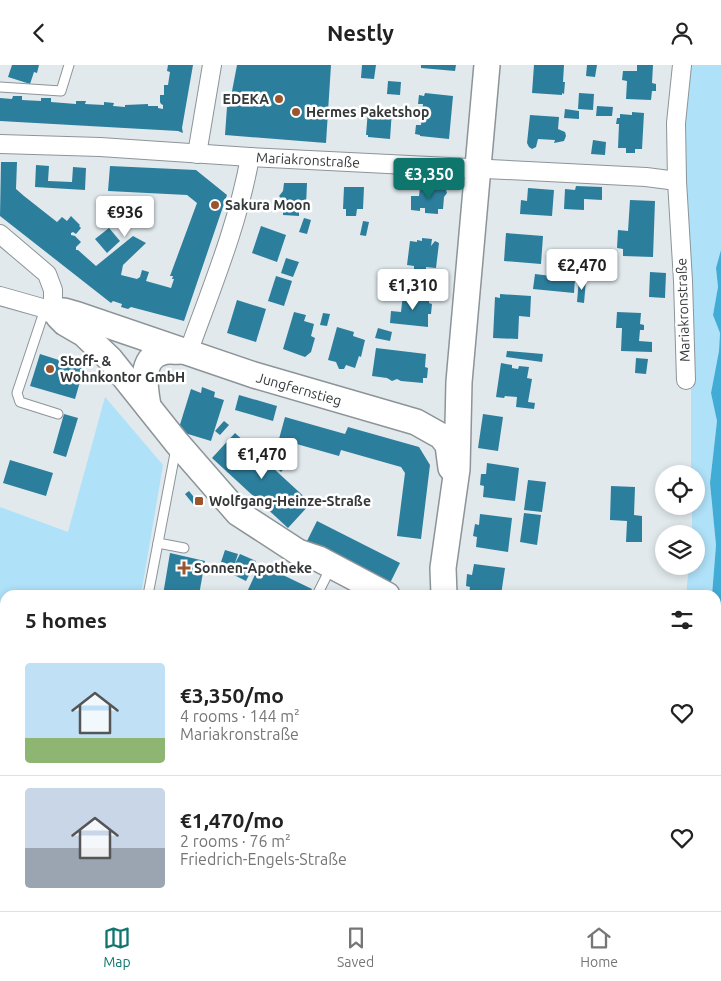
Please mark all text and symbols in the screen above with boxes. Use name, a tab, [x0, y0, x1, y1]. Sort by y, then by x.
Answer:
icon: back	[25, 19, 53, 47]
icon: person	[668, 19, 696, 47]
text: Nestly	[327, 20, 394, 45]
place label: EDEKA	[223, 91, 269, 107]
marker: EDEKA	[273, 93, 285, 105]
place label: Hermes Paketshop	[306, 104, 429, 120]
marker: Hermes Paketshop	[290, 106, 302, 118]
street label: Mariakronstraße	[256, 149, 360, 171]
pin: €3,350	[388, 157, 470, 200]
text: €3,350	[404, 165, 454, 183]
pin: €936	[95, 195, 155, 238]
place label: Sakura Moon	[225, 197, 311, 213]
marker: Sakura Moon	[209, 199, 221, 211]
text: €936	[107, 203, 143, 221]
pin: €2,470	[541, 249, 623, 291]
text: €2,470	[557, 256, 607, 274]
street label: Mariakronstraße	[673, 258, 693, 362]
pin: €1,310	[372, 269, 454, 311]
text: €1,310	[388, 276, 438, 294]
place label: Stoff- & Wohnkontor GmbH	[60, 353, 185, 385]
marker: Stoff- & Wohnkontor GmbH	[44, 363, 56, 375]
street label: Jungfernstieg	[254, 369, 344, 409]
pin: €1,470	[221, 437, 303, 480]
text: €1,470	[237, 445, 287, 463]
map controls	[655, 465, 705, 575]
button: locate	[655, 465, 705, 515]
place label: Wolfgang-Heinze-Straße	[209, 493, 371, 509]
marker: Wolfgang-Heinze-Straße	[193, 495, 205, 507]
button: layers	[655, 525, 705, 575]
place label: Sonnen-Apotheke	[194, 560, 312, 576]
marker: Sonnen-Apotheke	[178, 562, 190, 574]
icon: filters	[668, 606, 696, 634]
text: 5 homes	[25, 608, 107, 632]
icon: home	[65, 683, 125, 743]
text: €3,350/mo	[180, 683, 284, 707]
icon: heart	[668, 699, 696, 727]
text: 4 rooms · 144 m²	[180, 707, 300, 725]
text: Mariakronstraße	[180, 725, 299, 743]
icon: home	[65, 808, 125, 868]
text: €1,470/mo	[180, 808, 284, 832]
icon: heart	[668, 824, 696, 852]
text: 2 rooms · 76 m²	[180, 832, 291, 850]
text: Friedrich-Engels-Straße	[180, 850, 347, 868]
tab: Map	[103, 924, 131, 970]
tab: Saved	[337, 924, 374, 970]
tab: Home	[580, 924, 618, 970]

